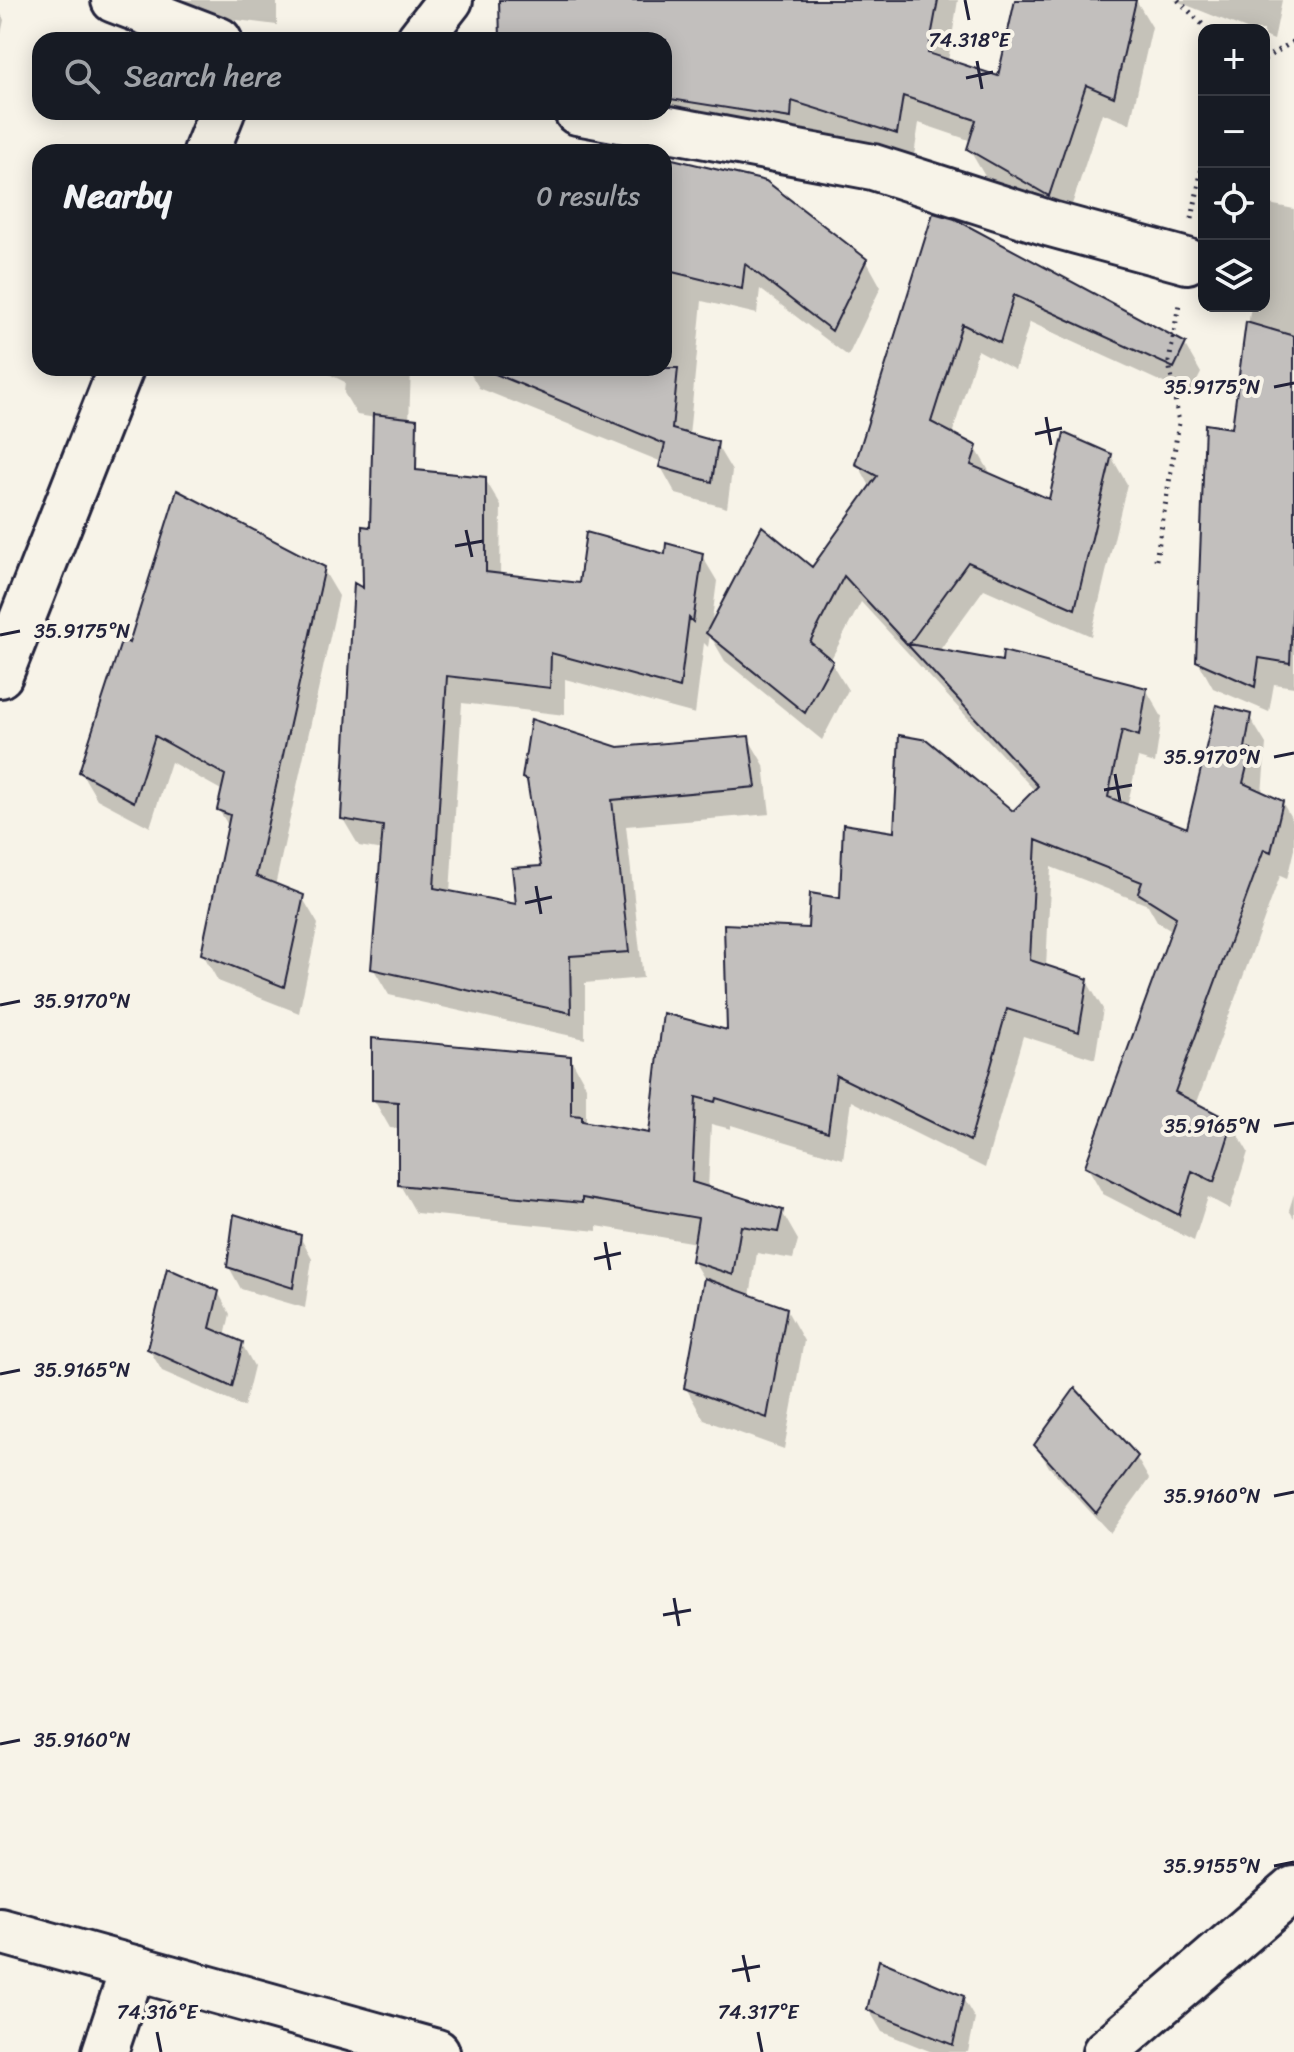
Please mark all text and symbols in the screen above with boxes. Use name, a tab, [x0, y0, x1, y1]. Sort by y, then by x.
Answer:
text: 74.318°E	[928, 23, 1012, 58]
map controls	[1198, 24, 1270, 312]
button: +	[1198, 24, 1270, 96]
search box	[32, 32, 672, 120]
text: Search here	[124, 49, 282, 103]
icon: search	[60, 54, 104, 98]
button: −	[1198, 96, 1270, 168]
text: Nearby	[64, 166, 172, 226]
button: locate	[1198, 168, 1270, 240]
text: 0 results	[536, 173, 640, 219]
button: layers	[1198, 240, 1270, 312]
text: 35.9175°N	[1164, 370, 1260, 405]
text: 35.9175°N	[34, 614, 130, 649]
text: 35.9170°N	[1164, 740, 1260, 775]
text: 35.9170°N	[34, 984, 130, 1019]
text: 35.9165°N	[1164, 1109, 1260, 1144]
text: 35.9165°N	[34, 1353, 130, 1388]
text: 35.9160°N	[1164, 1479, 1260, 1514]
text: 35.9160°N	[34, 1723, 130, 1758]
text: 35.9155°N	[1164, 1849, 1261, 1884]
text: 74.316°E	[117, 1995, 199, 2030]
text: 74.317°E	[718, 1995, 800, 2030]

